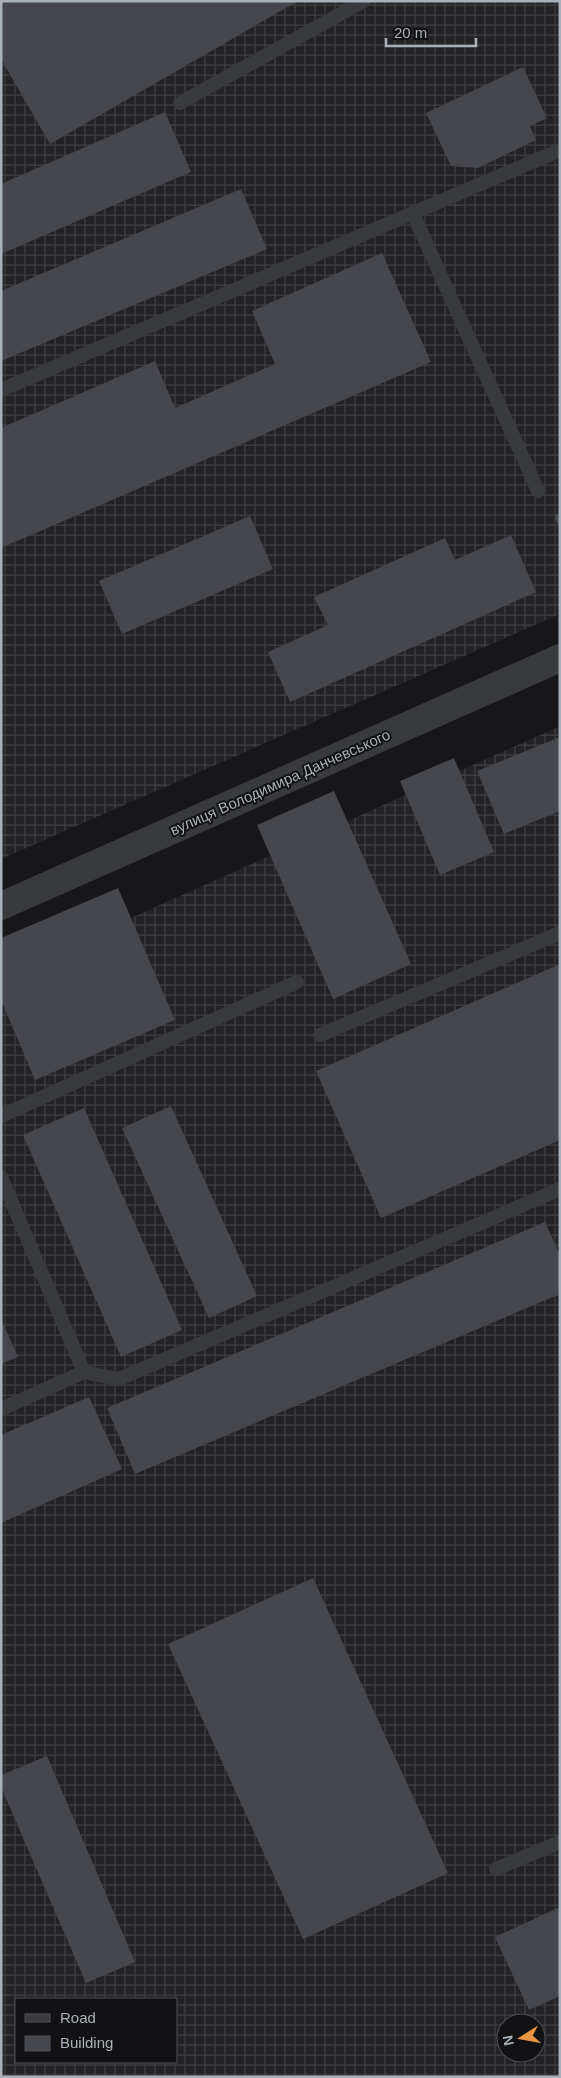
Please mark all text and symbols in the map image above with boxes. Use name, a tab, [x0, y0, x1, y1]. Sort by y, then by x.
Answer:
scale bar	[386, 15, 476, 47]
text: 20 m	[394, 24, 427, 41]
street label: вулиця Володимира Данчевського	[167, 726, 393, 838]
legend	[15, 1998, 178, 2063]
text: Road	[60, 2009, 96, 2026]
north arrow	[496, 2013, 546, 2063]
text: Building	[60, 2034, 113, 2051]
text: N	[499, 2034, 517, 2047]

